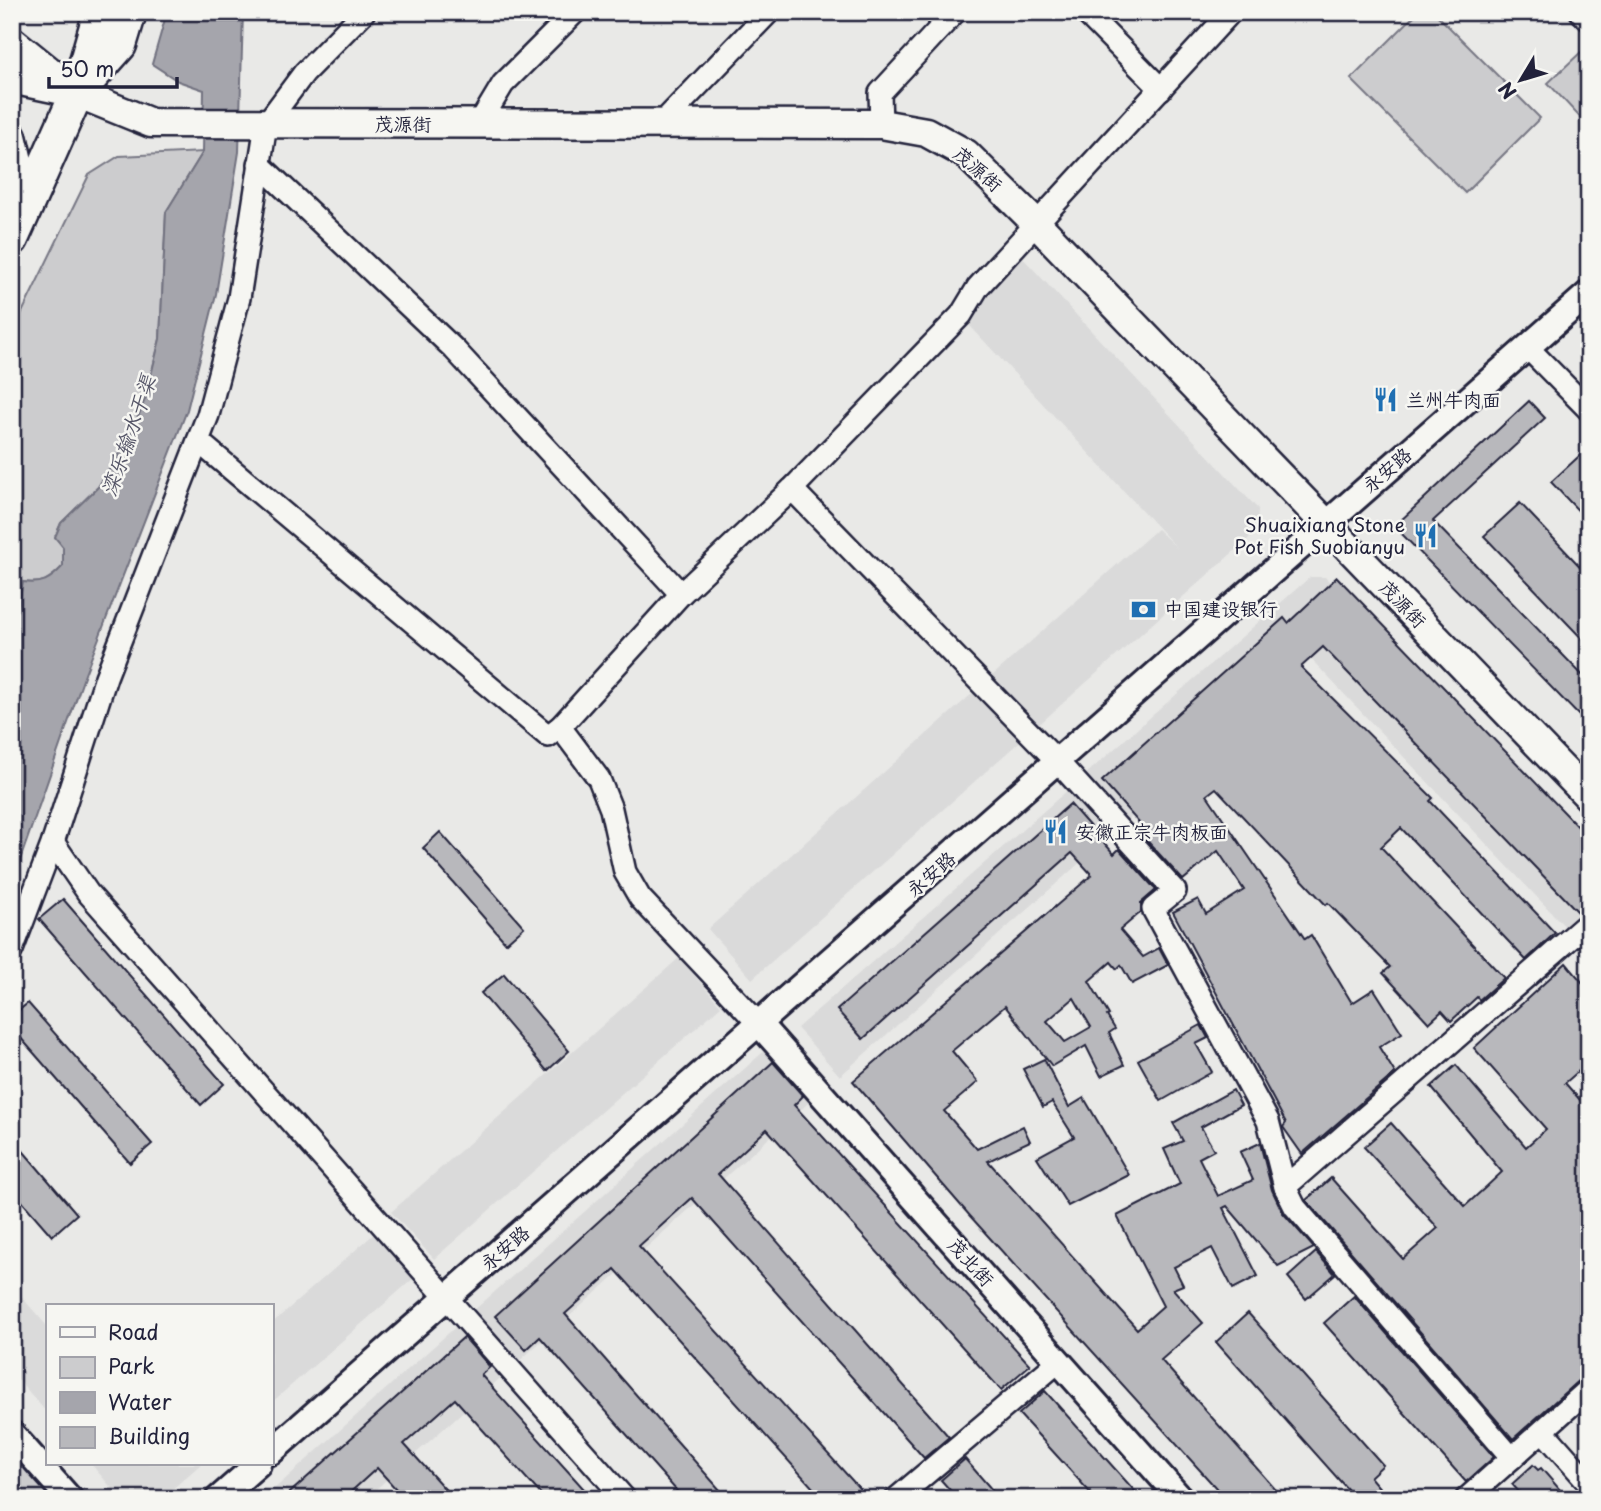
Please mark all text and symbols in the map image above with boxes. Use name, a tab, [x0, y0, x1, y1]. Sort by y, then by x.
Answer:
scale bar	[49, 46, 177, 90]
north arrow	[1486, 46, 1556, 116]
text: 50 m	[60, 52, 114, 84]
text: N	[1491, 77, 1522, 106]
street label: 茂源街	[374, 109, 432, 137]
street label: 茂源街	[948, 139, 1009, 198]
water label: 滦乐输水干渠	[91, 369, 163, 500]
place label: 兰州牛肉面	[1406, 385, 1501, 413]
restaurant icon: 兰州牛肉面	[1372, 386, 1400, 414]
street label: 永安路	[1356, 440, 1417, 499]
place label: Shuaixiang Stone Pot Fish Suobianyu	[1234, 510, 1405, 560]
restaurant icon: Shuaixiang Stone Pot Fish Suobianyu	[1411, 522, 1439, 550]
street label: 茂源街	[1374, 573, 1434, 634]
place label: 中国建设银行	[1164, 594, 1278, 622]
bank icon: 中国建设银行	[1130, 595, 1158, 623]
place label: 安徽正宗牛肉板面	[1076, 817, 1228, 845]
restaurant icon: 安徽正宗牛肉板面	[1042, 818, 1070, 846]
street label: 永安路	[900, 844, 961, 903]
street label: 永安路	[474, 1218, 535, 1277]
street label: 茂北街	[942, 1231, 1001, 1292]
legend	[46, 1304, 273, 1466]
text: Road	[108, 1315, 159, 1347]
text: Park	[108, 1349, 155, 1381]
text: Water	[108, 1385, 172, 1417]
text: Building	[108, 1419, 190, 1451]

